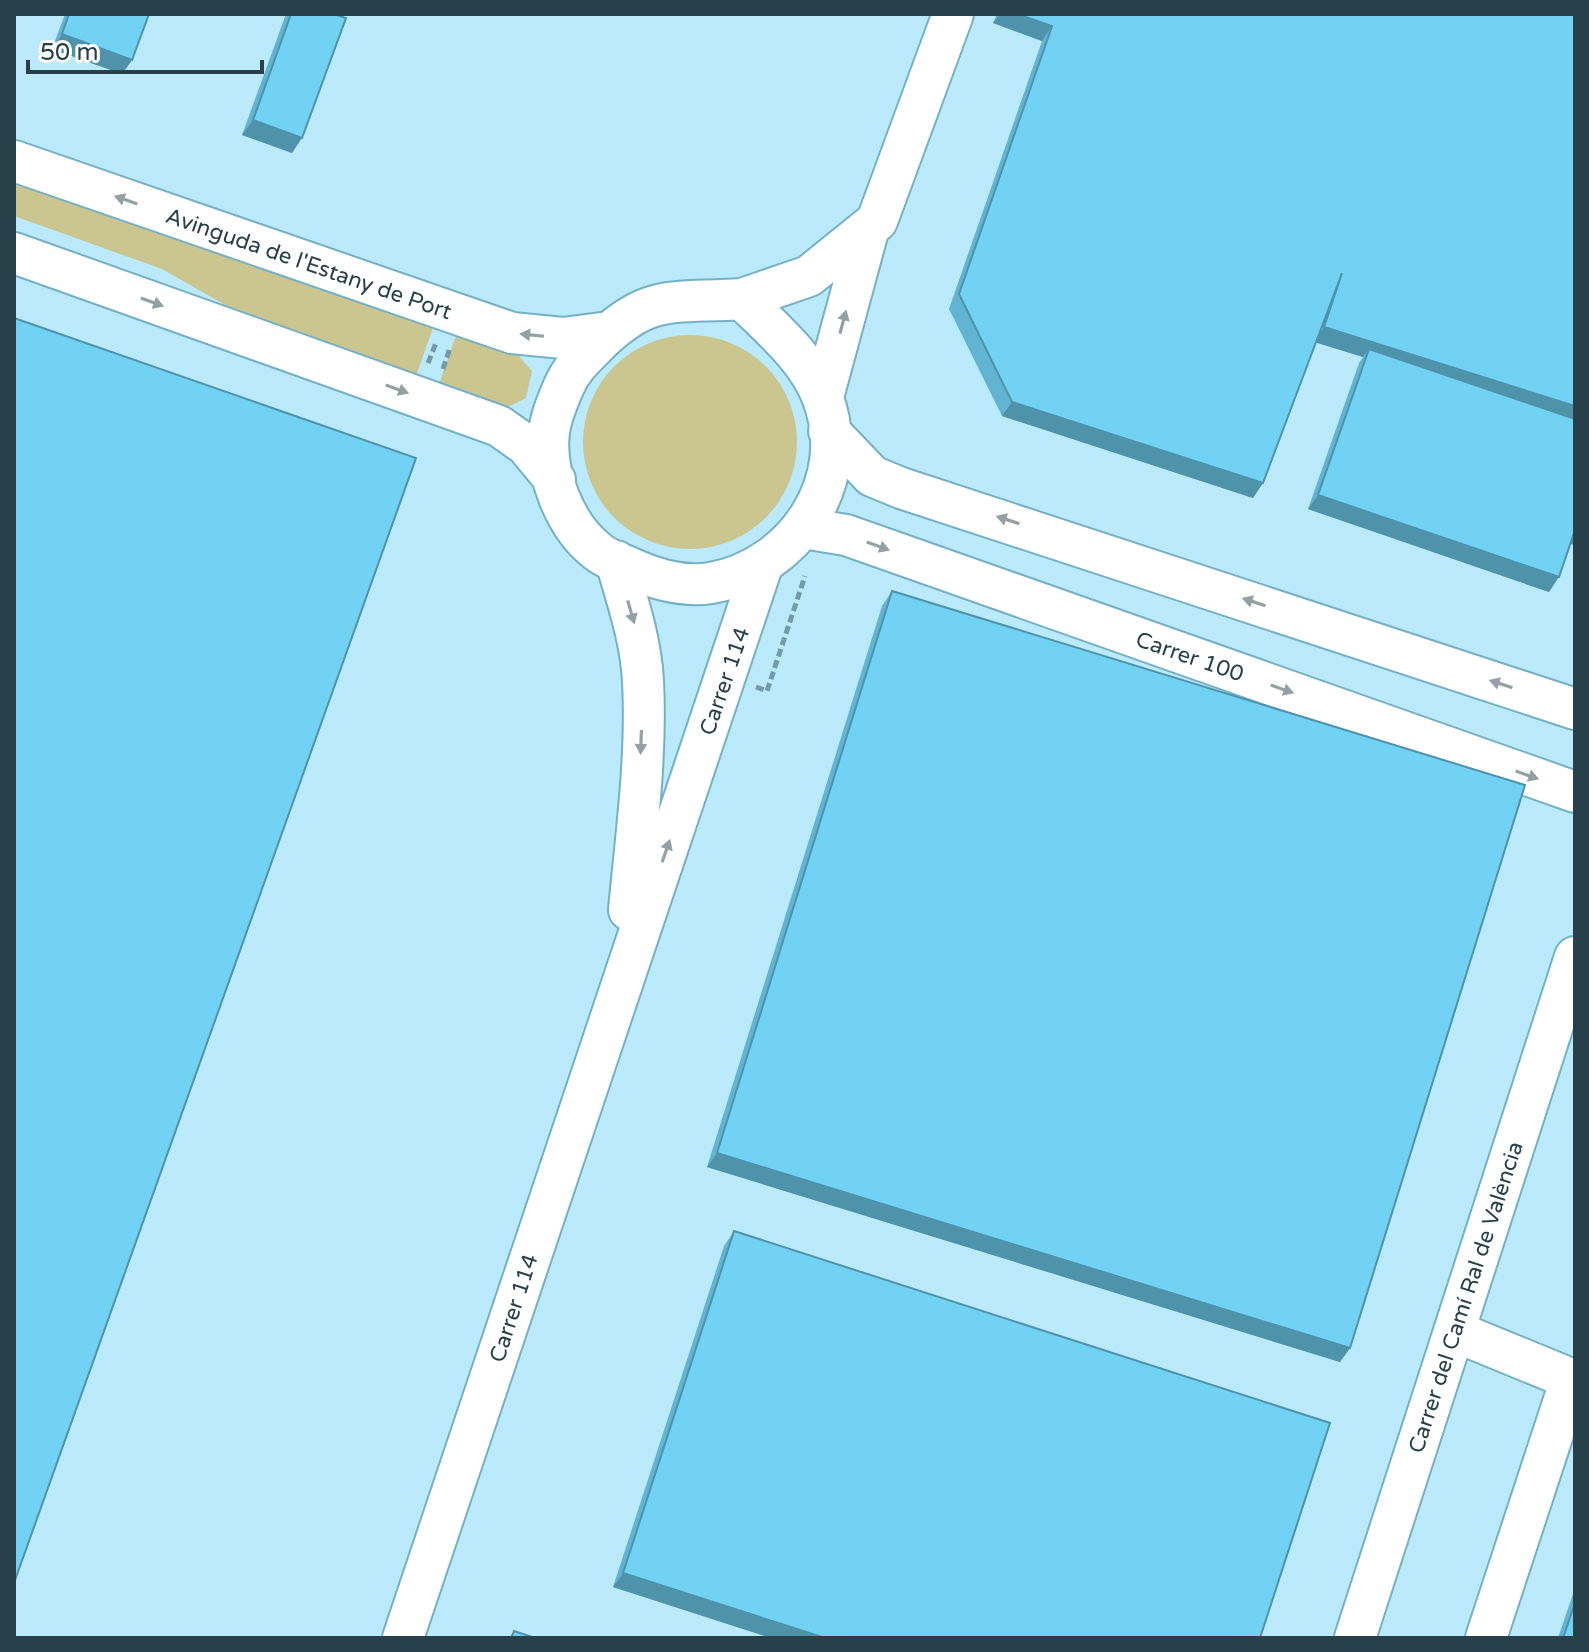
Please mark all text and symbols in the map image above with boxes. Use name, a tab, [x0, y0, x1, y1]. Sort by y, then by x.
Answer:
scale bar	[28, 24, 262, 74]
text: 50 m	[40, 38, 98, 67]
one-way arrow	[114, 193, 138, 205]
street label: Avinguda de l'Estany de Port	[162, 203, 455, 325]
one-way arrow	[140, 297, 164, 309]
one-way arrow	[838, 309, 850, 334]
one-way arrow	[519, 328, 544, 341]
one-way arrow	[385, 384, 409, 396]
one-way arrow	[995, 514, 1019, 526]
one-way arrow	[866, 541, 890, 553]
one-way arrow	[1242, 596, 1266, 608]
one-way arrow	[625, 600, 638, 624]
street label: Carrer 114	[694, 624, 756, 739]
street label: Carrer 100	[1132, 626, 1247, 688]
one-way arrow	[1489, 678, 1513, 690]
one-way arrow	[1270, 683, 1294, 695]
one-way arrow	[634, 730, 647, 755]
one-way arrow	[1515, 769, 1539, 782]
one-way arrow	[660, 838, 672, 862]
street label: Carrer del Camí Ral de València	[1403, 1138, 1529, 1456]
street label: Carrer 114	[484, 1251, 544, 1366]

